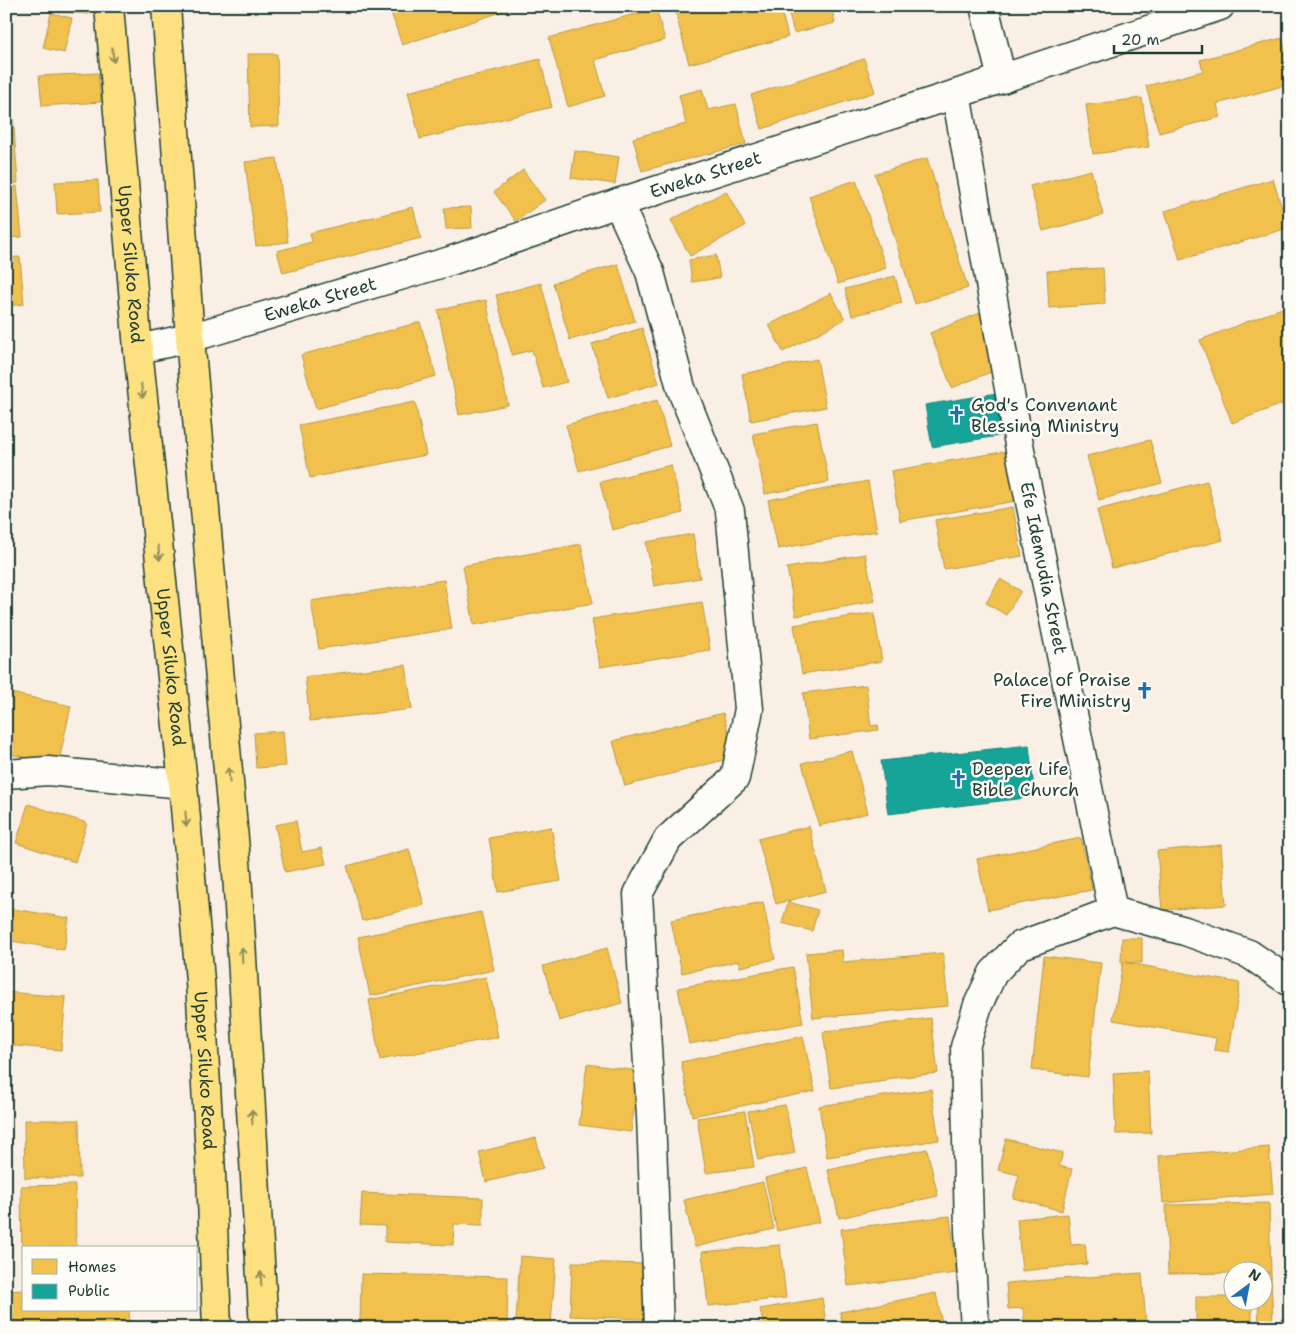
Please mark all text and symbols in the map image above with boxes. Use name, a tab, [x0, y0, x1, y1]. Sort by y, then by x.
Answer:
scale bar	[1114, 22, 1201, 54]
text: 20 m	[1121, 30, 1160, 50]
one-way arrow	[109, 47, 118, 63]
street label: Eweka Street	[647, 146, 765, 204]
street label: Upper Siluko Road	[112, 184, 149, 344]
street label: Eweka Street	[261, 271, 379, 327]
one-way arrow	[137, 383, 147, 399]
place label: God's Convenant Blessing Ministry	[971, 393, 1119, 438]
church icon: God's Convenant Blessing Ministry	[947, 405, 967, 425]
street label: Efe Idemudia Street	[1014, 480, 1073, 657]
one-way arrow	[154, 544, 164, 560]
street label: Upper Siluko Road	[151, 587, 191, 747]
place label: Palace of Praise Fire Ministry	[993, 668, 1131, 713]
church icon: Palace of Praise Fire Ministry	[1135, 680, 1155, 700]
place label: Deeper Life Bible Church	[972, 757, 1079, 802]
one-way arrow	[224, 767, 234, 783]
church icon: Deeper Life Bible Church	[948, 769, 968, 789]
one-way arrow	[181, 811, 191, 827]
one-way arrow	[238, 947, 247, 963]
street label: Upper Siluko Road	[189, 991, 222, 1151]
one-way arrow	[247, 1109, 256, 1125]
legend	[22, 1246, 198, 1312]
text: Homes	[68, 1257, 116, 1277]
north arrow	[1224, 1262, 1274, 1312]
text: N	[1245, 1264, 1264, 1286]
one-way arrow	[257, 1271, 266, 1287]
text: Public	[68, 1281, 110, 1301]

